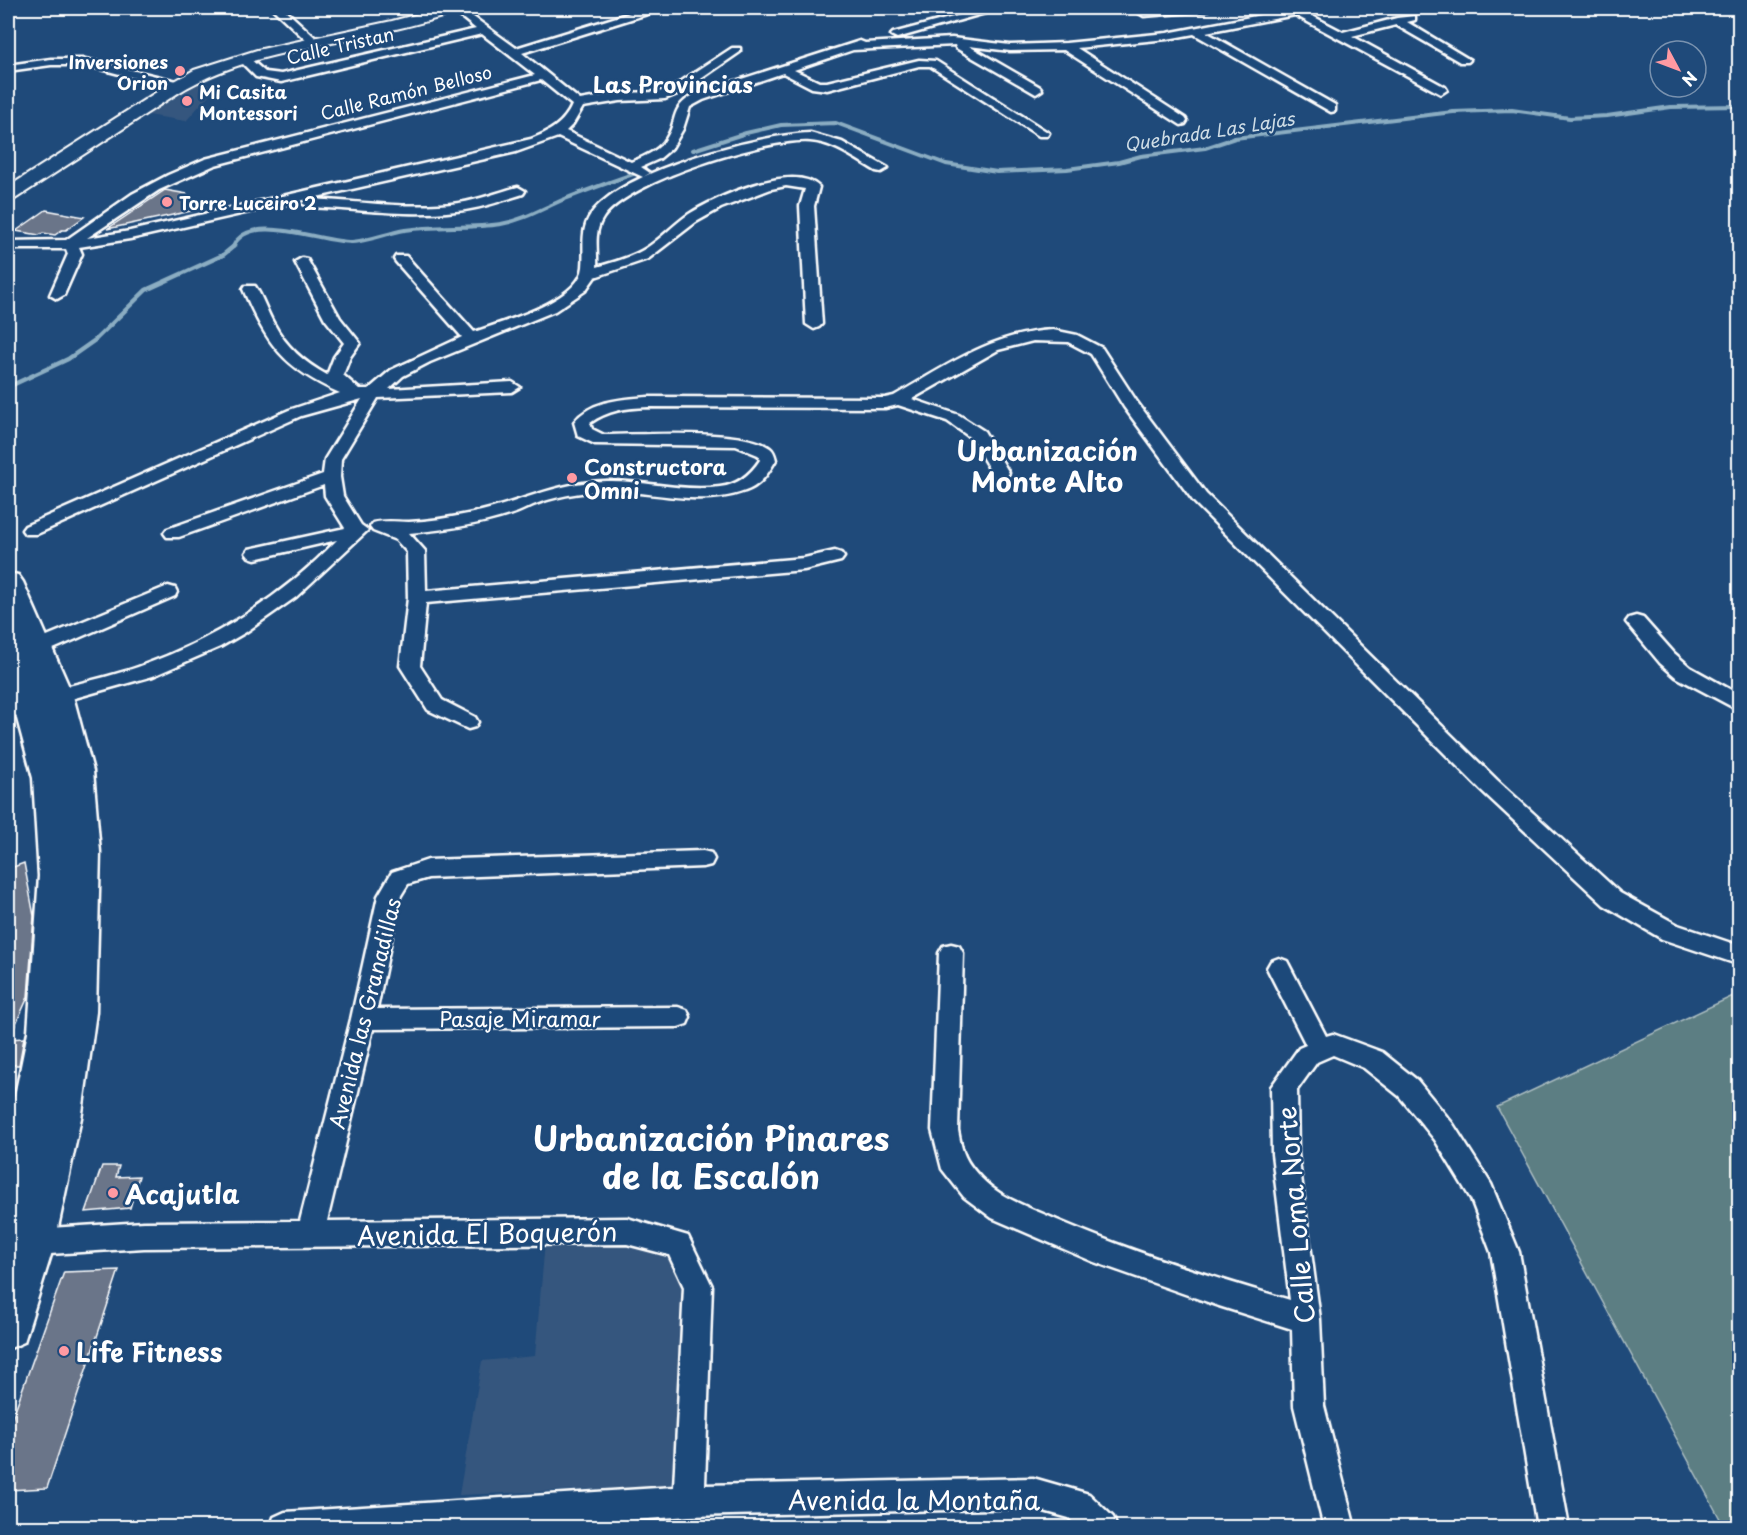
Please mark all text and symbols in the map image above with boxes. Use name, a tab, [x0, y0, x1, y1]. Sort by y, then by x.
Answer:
street label: Calle Tristan	[284, 20, 396, 70]
north arrow	[1648, 39, 1708, 99]
place label: Inversiones Orion	[69, 48, 168, 96]
street label: Calle Ramón Belloso	[317, 58, 495, 126]
marker: Inversiones Orion	[173, 64, 187, 78]
district label: Las Provincias	[593, 67, 753, 100]
text: N	[1677, 67, 1703, 92]
place label: Mi Casita Montessori	[199, 78, 298, 126]
marker: Mi Casita Montessori	[180, 94, 194, 108]
water label: Quebrada Las Lajas	[1122, 104, 1298, 158]
place label: Torre Luceiro 2	[179, 189, 317, 216]
marker: Torre Luceiro 2	[160, 195, 174, 209]
district label: Urbanización Monte Alto	[956, 429, 1138, 501]
place label: Constructora Omni	[584, 450, 728, 506]
marker: Constructora Omni	[565, 471, 579, 485]
street label: Avenida las Granadillas	[320, 894, 408, 1132]
street label: Pasaje Miramar	[439, 1002, 601, 1034]
street label: Calle Loma Norte	[1266, 1105, 1324, 1325]
district label: Urbanización Pinares de la Escalón	[532, 1112, 890, 1200]
place label: Acajutla	[125, 1174, 240, 1213]
marker: Acajutla	[106, 1186, 120, 1200]
street label: Avenida El Boquerón	[356, 1211, 618, 1255]
place label: Life Fitness	[76, 1332, 222, 1371]
marker: Life Fitness	[57, 1344, 71, 1358]
street label: Avenida la Montaña	[788, 1480, 1041, 1519]

